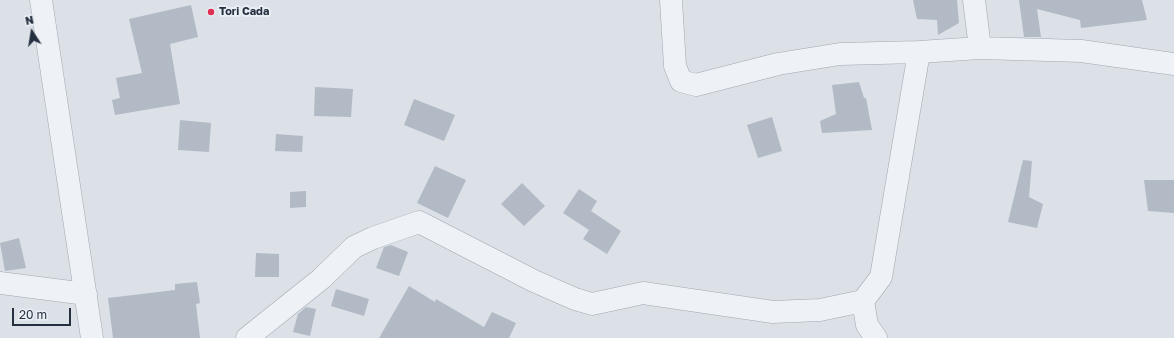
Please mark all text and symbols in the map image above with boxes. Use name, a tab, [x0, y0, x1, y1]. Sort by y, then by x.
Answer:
place label: Tori Cada	[219, 5, 269, 19]
marker: Tori Cada	[206, 7, 216, 17]
north arrow	[12, 12, 52, 52]
text: N	[24, 13, 35, 27]
scale bar	[14, 300, 73, 326]
text: 20 m	[19, 307, 47, 322]

